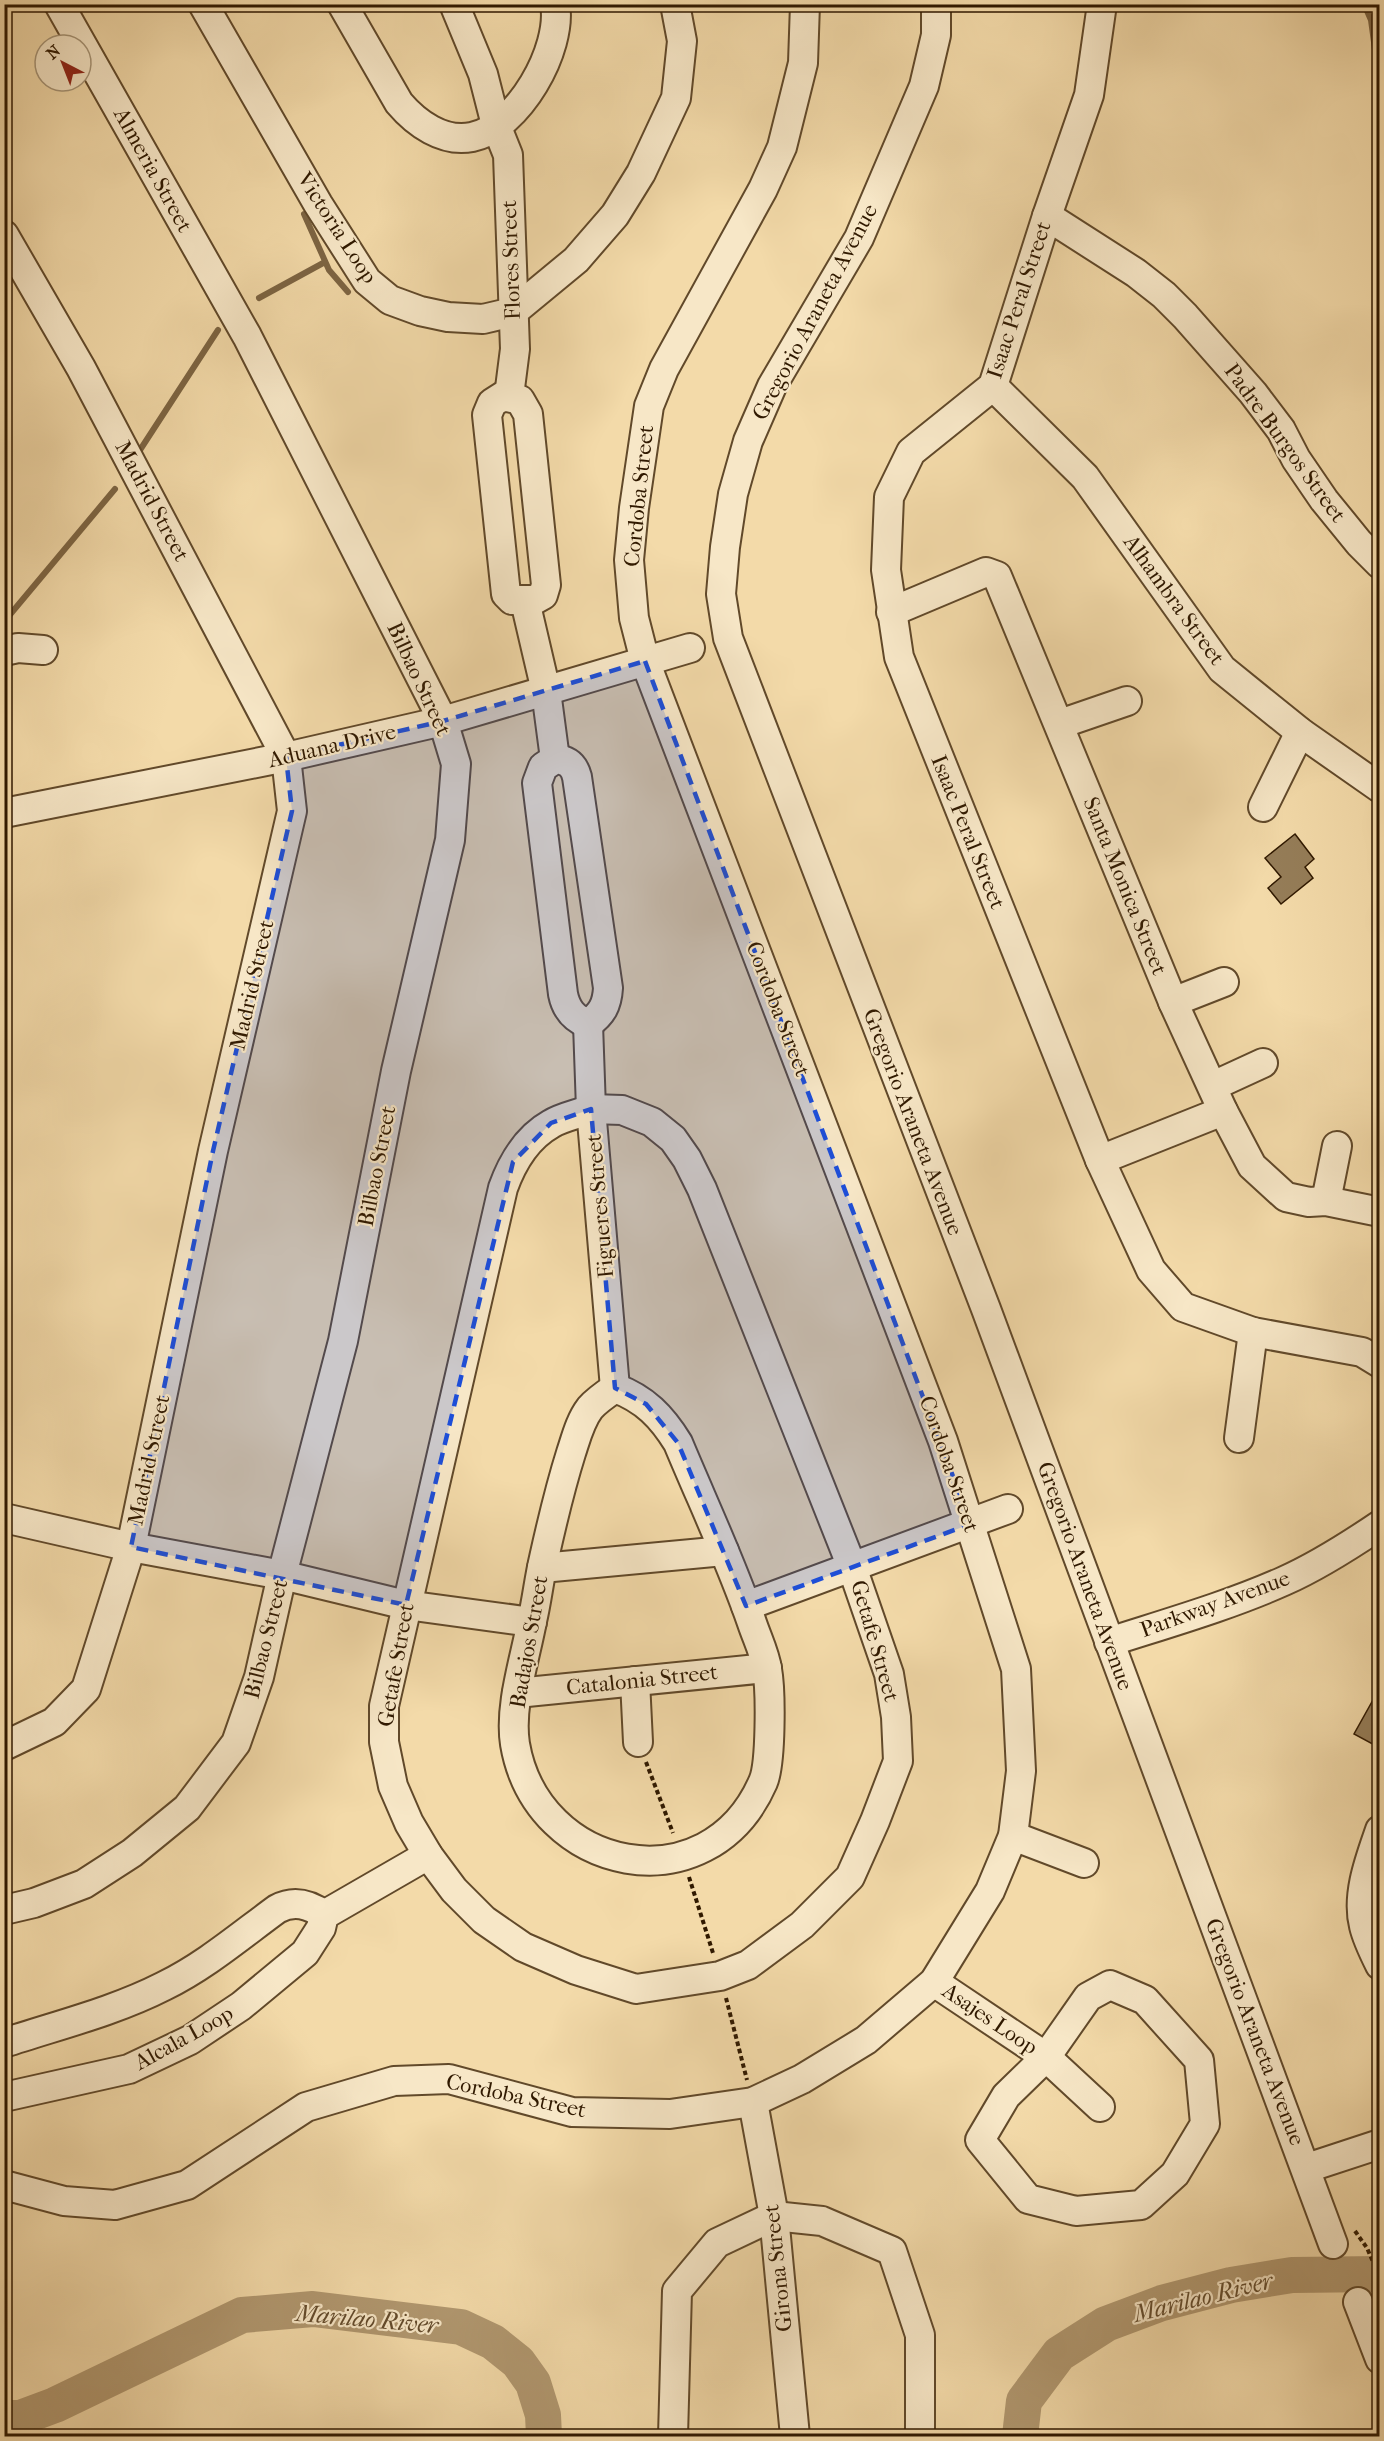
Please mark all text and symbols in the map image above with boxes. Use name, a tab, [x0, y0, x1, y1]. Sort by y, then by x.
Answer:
north arrow	[33, 33, 93, 93]
text: N	[42, 41, 65, 63]
street label: Almeria Street	[108, 102, 198, 237]
street label: Victoria Loop	[291, 167, 383, 289]
street label: Flores Street	[496, 199, 526, 320]
street label: Gregorio Araneta Avenue	[747, 199, 883, 425]
street label: Isaac Peral Street	[981, 218, 1057, 382]
street label: Padre Burgos Street	[1219, 359, 1351, 528]
street label: Cordoba Street	[619, 424, 659, 568]
street label: Madrid Street	[109, 436, 195, 566]
street label: Alhambra Street	[1117, 529, 1230, 670]
street label: Bilbao Street	[381, 618, 457, 740]
street label: Aduana Drive	[265, 719, 398, 774]
street label: Isaac Peral Street	[925, 751, 1011, 913]
street label: Santa Monica Street	[1077, 793, 1173, 979]
street label: Madrid Street	[224, 917, 280, 1053]
street label: Cordoba Street	[740, 938, 816, 1080]
street label: Gregorio Araneta Avenue	[858, 1005, 968, 1239]
street label: Bilbao Street	[353, 1103, 401, 1229]
street label: Figueres Street	[581, 1133, 619, 1279]
street label: Madrid Street	[122, 1392, 176, 1528]
street label: Cordoba Street	[914, 1392, 985, 1536]
street label: Gregorio Araneta Avenue	[1032, 1458, 1138, 1694]
street label: Parkway Avenue	[1137, 1565, 1293, 1643]
street label: Badajos Street	[505, 1573, 553, 1710]
street label: Bilbao Street	[239, 1576, 293, 1702]
street label: Getafe Street	[845, 1577, 905, 1705]
street label: Getafe Street	[372, 1601, 420, 1729]
street label: Catalonia Street	[565, 1659, 719, 1701]
street label: Gregorio Araneta Avenue	[1200, 1915, 1310, 2149]
street label: Asajes Loop	[937, 1977, 1043, 2060]
street label: Alcala Loop	[129, 2000, 238, 2076]
street label: Cordoba Street	[444, 2068, 589, 2124]
street label: Girona Street	[758, 2203, 798, 2333]
water label: Marilao River	[1129, 2266, 1278, 2328]
water label: Marilao River	[293, 2299, 441, 2339]

